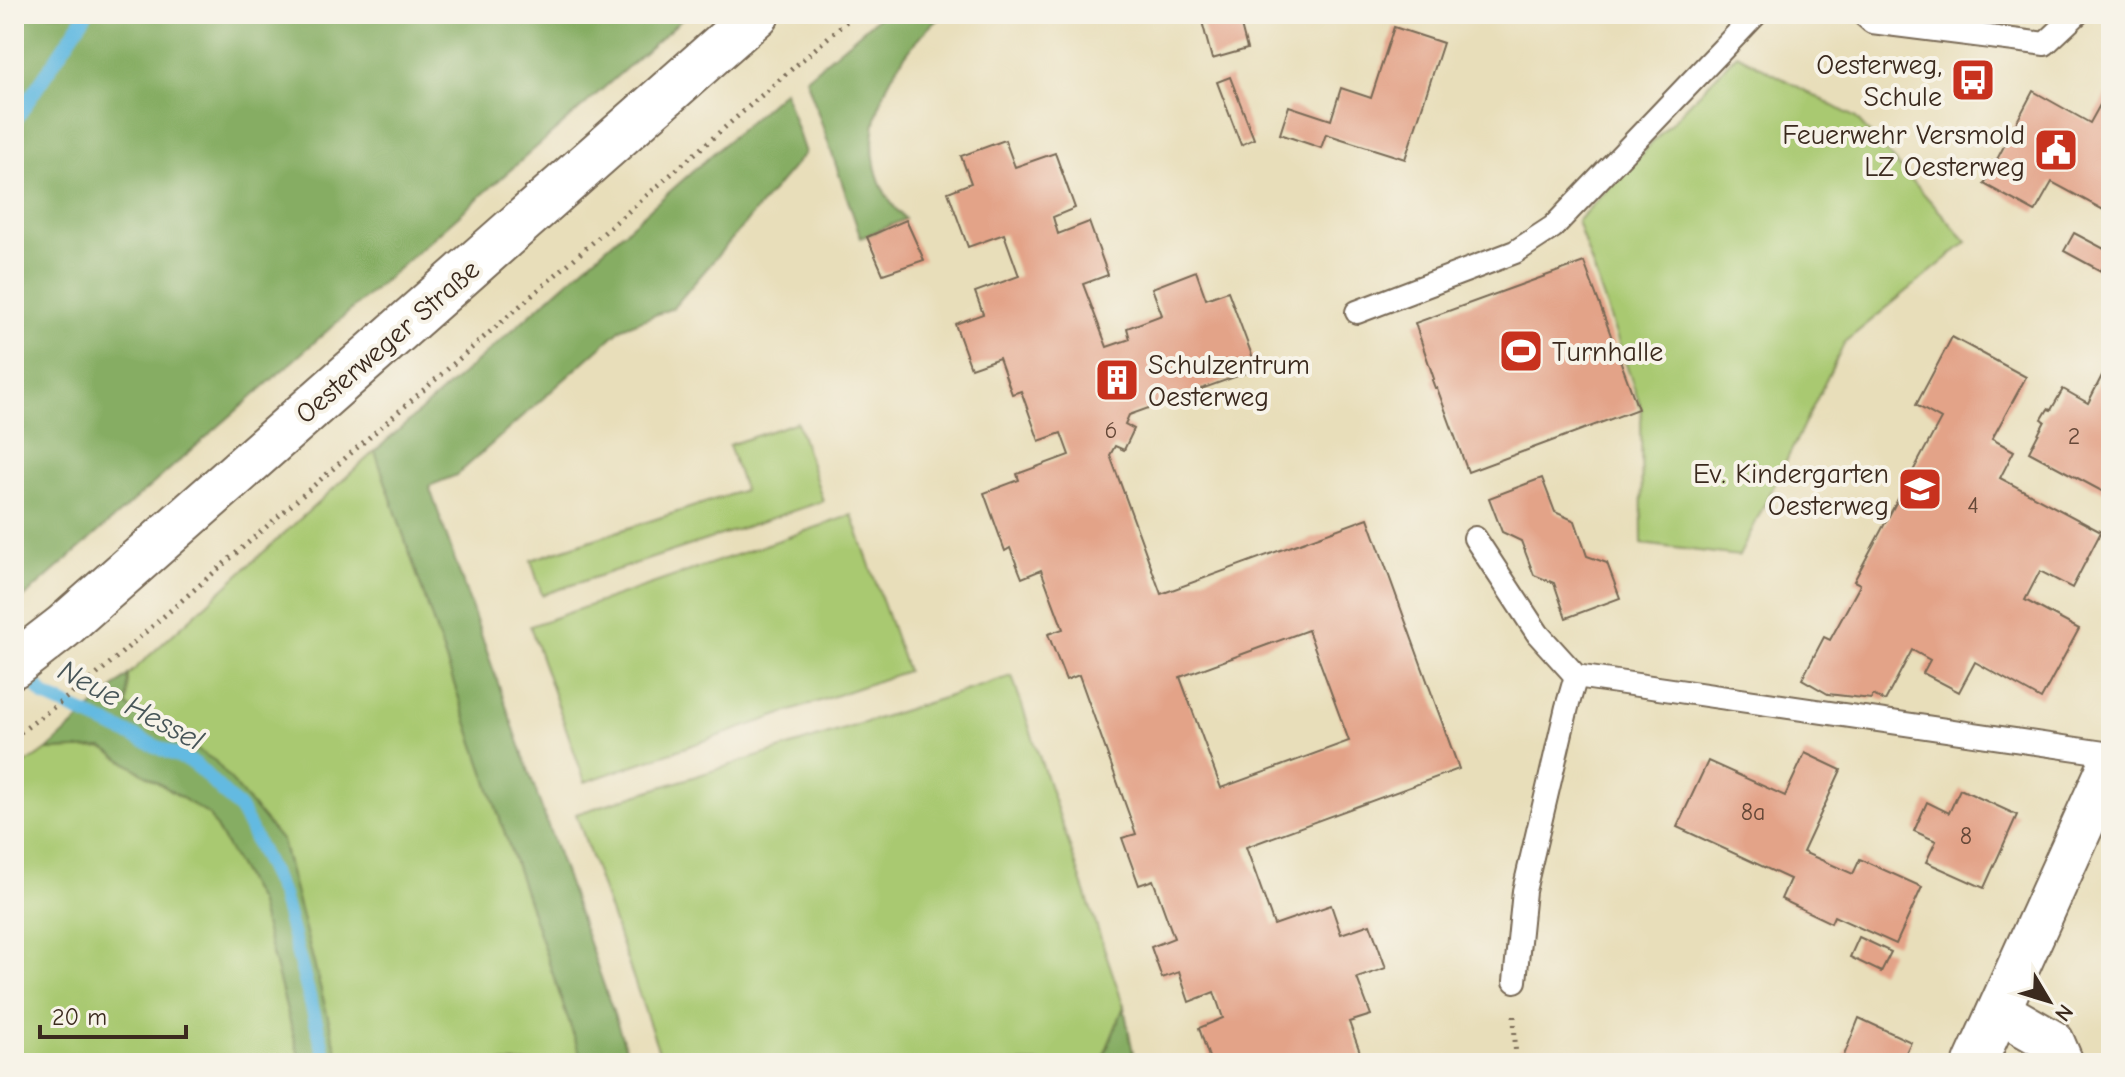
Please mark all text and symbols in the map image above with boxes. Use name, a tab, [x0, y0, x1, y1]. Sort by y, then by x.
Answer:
place label: Oesterweg, Schule	[1816, 49, 1942, 113]
bus stop icon: Oesterweg, Schule	[1949, 56, 1997, 104]
place label: Feuerwehr Versmold LZ Oesterweg	[1782, 119, 2025, 183]
public building icon: Feuerwehr Versmold LZ Oesterweg	[2032, 126, 2080, 174]
street label: Oesterweger Straße	[289, 253, 486, 430]
sports icon: Turnhalle	[1497, 327, 1545, 375]
place label: Turnhalle	[1552, 336, 1663, 368]
place label: Schulzentrum Oesterweg	[1148, 349, 1310, 413]
building icon: Schulzentrum Oesterweg	[1093, 356, 1141, 404]
house number: 6	[1104, 416, 1118, 444]
house number: 2	[2068, 422, 2080, 450]
place label: Ev. Kindergarten Oesterweg	[1693, 458, 1889, 522]
school or university icon: Ev. Kindergarten Oesterweg	[1896, 465, 1944, 513]
house number: 4	[1967, 491, 1979, 519]
water label: Neue Hessel	[52, 653, 210, 758]
house number: 8a	[1741, 798, 1765, 826]
house number: 8	[1960, 822, 1972, 850]
north arrow	[2009, 961, 2089, 1041]
scale bar	[40, 989, 186, 1039]
text: N	[2049, 999, 2079, 1026]
text: 20 m	[52, 1003, 107, 1031]

